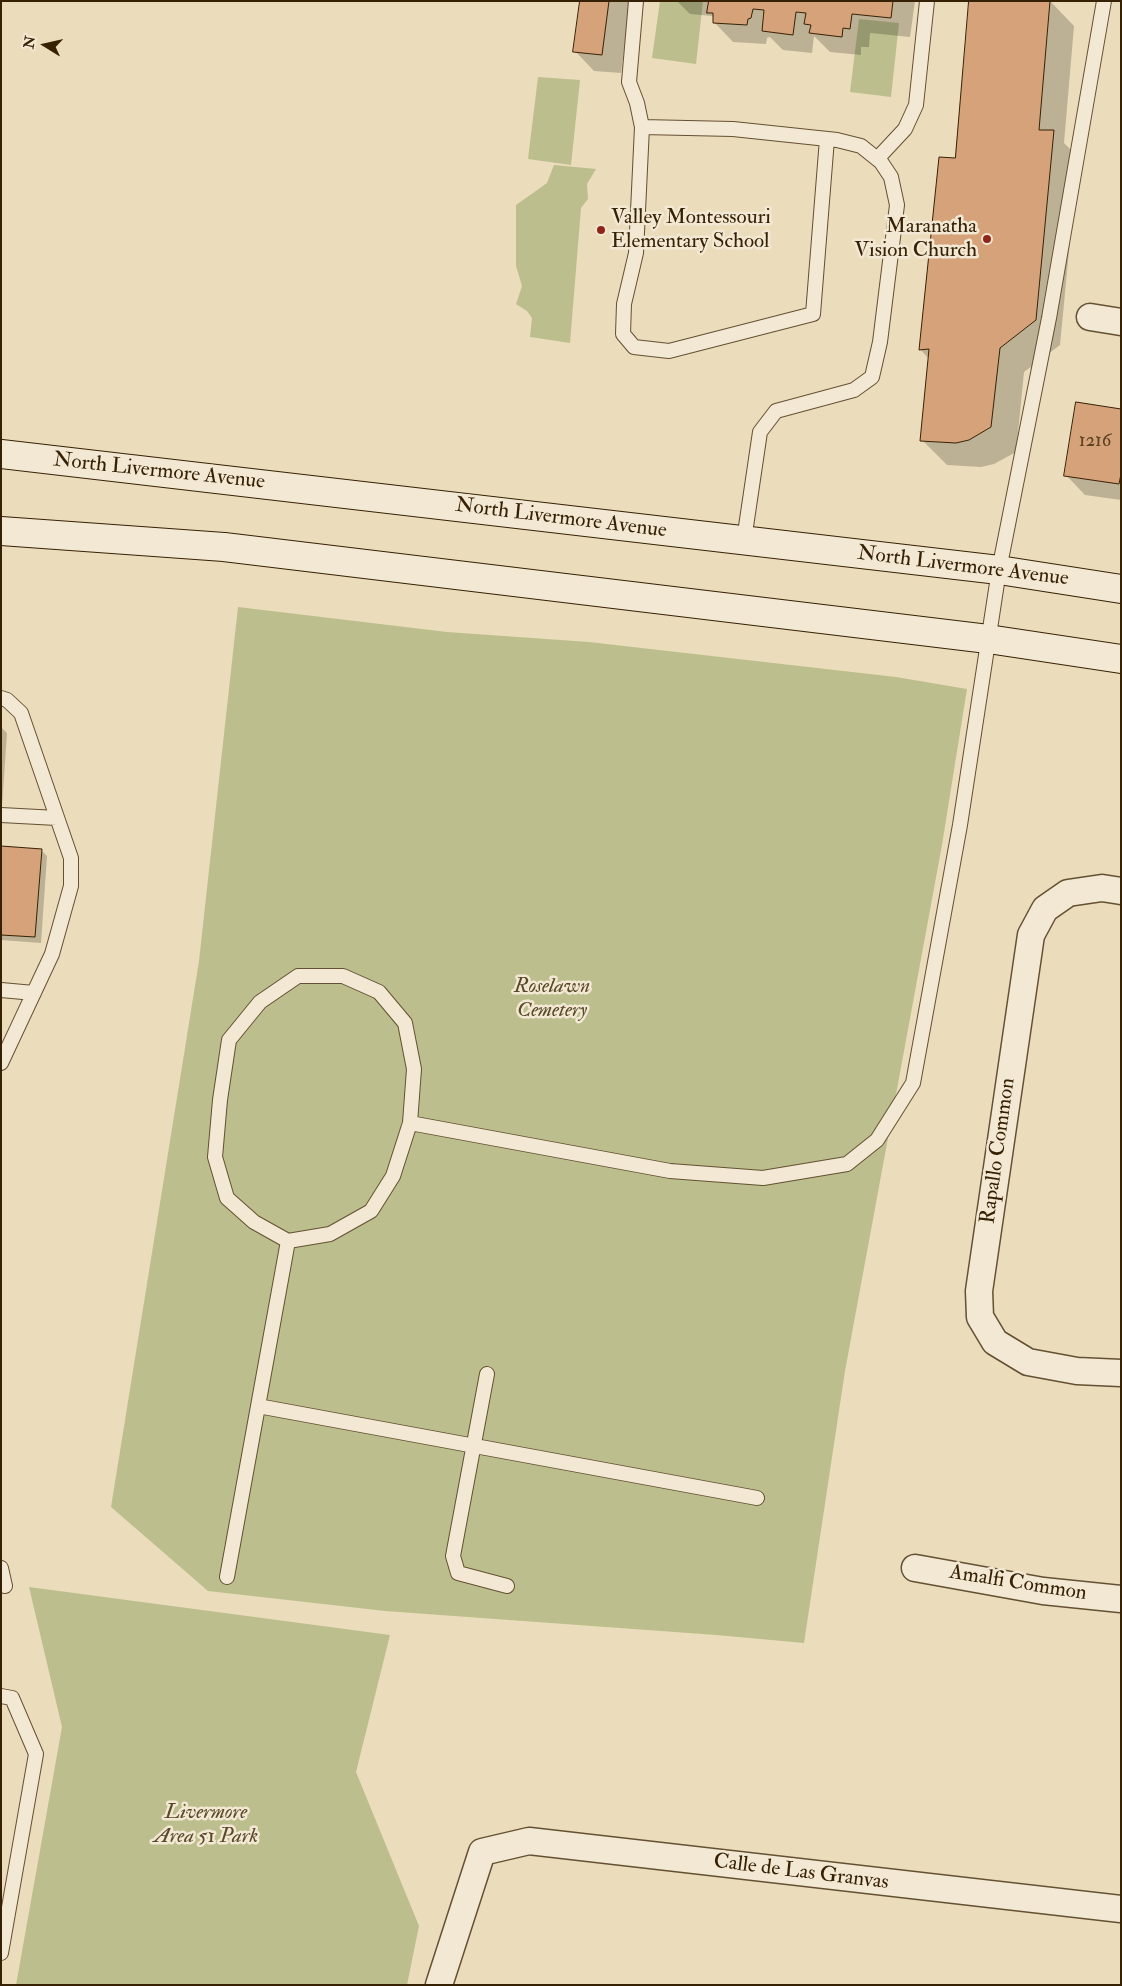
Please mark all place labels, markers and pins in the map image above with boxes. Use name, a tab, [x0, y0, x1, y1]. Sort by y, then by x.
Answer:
place label: Valley Montessouri Elementary School	[611, 205, 771, 255]
place label: Maranatha Vision Church	[854, 214, 977, 264]
marker: Valley Montessouri Elementary School	[595, 224, 607, 236]
marker: Maranatha Vision Church	[981, 233, 993, 245]

